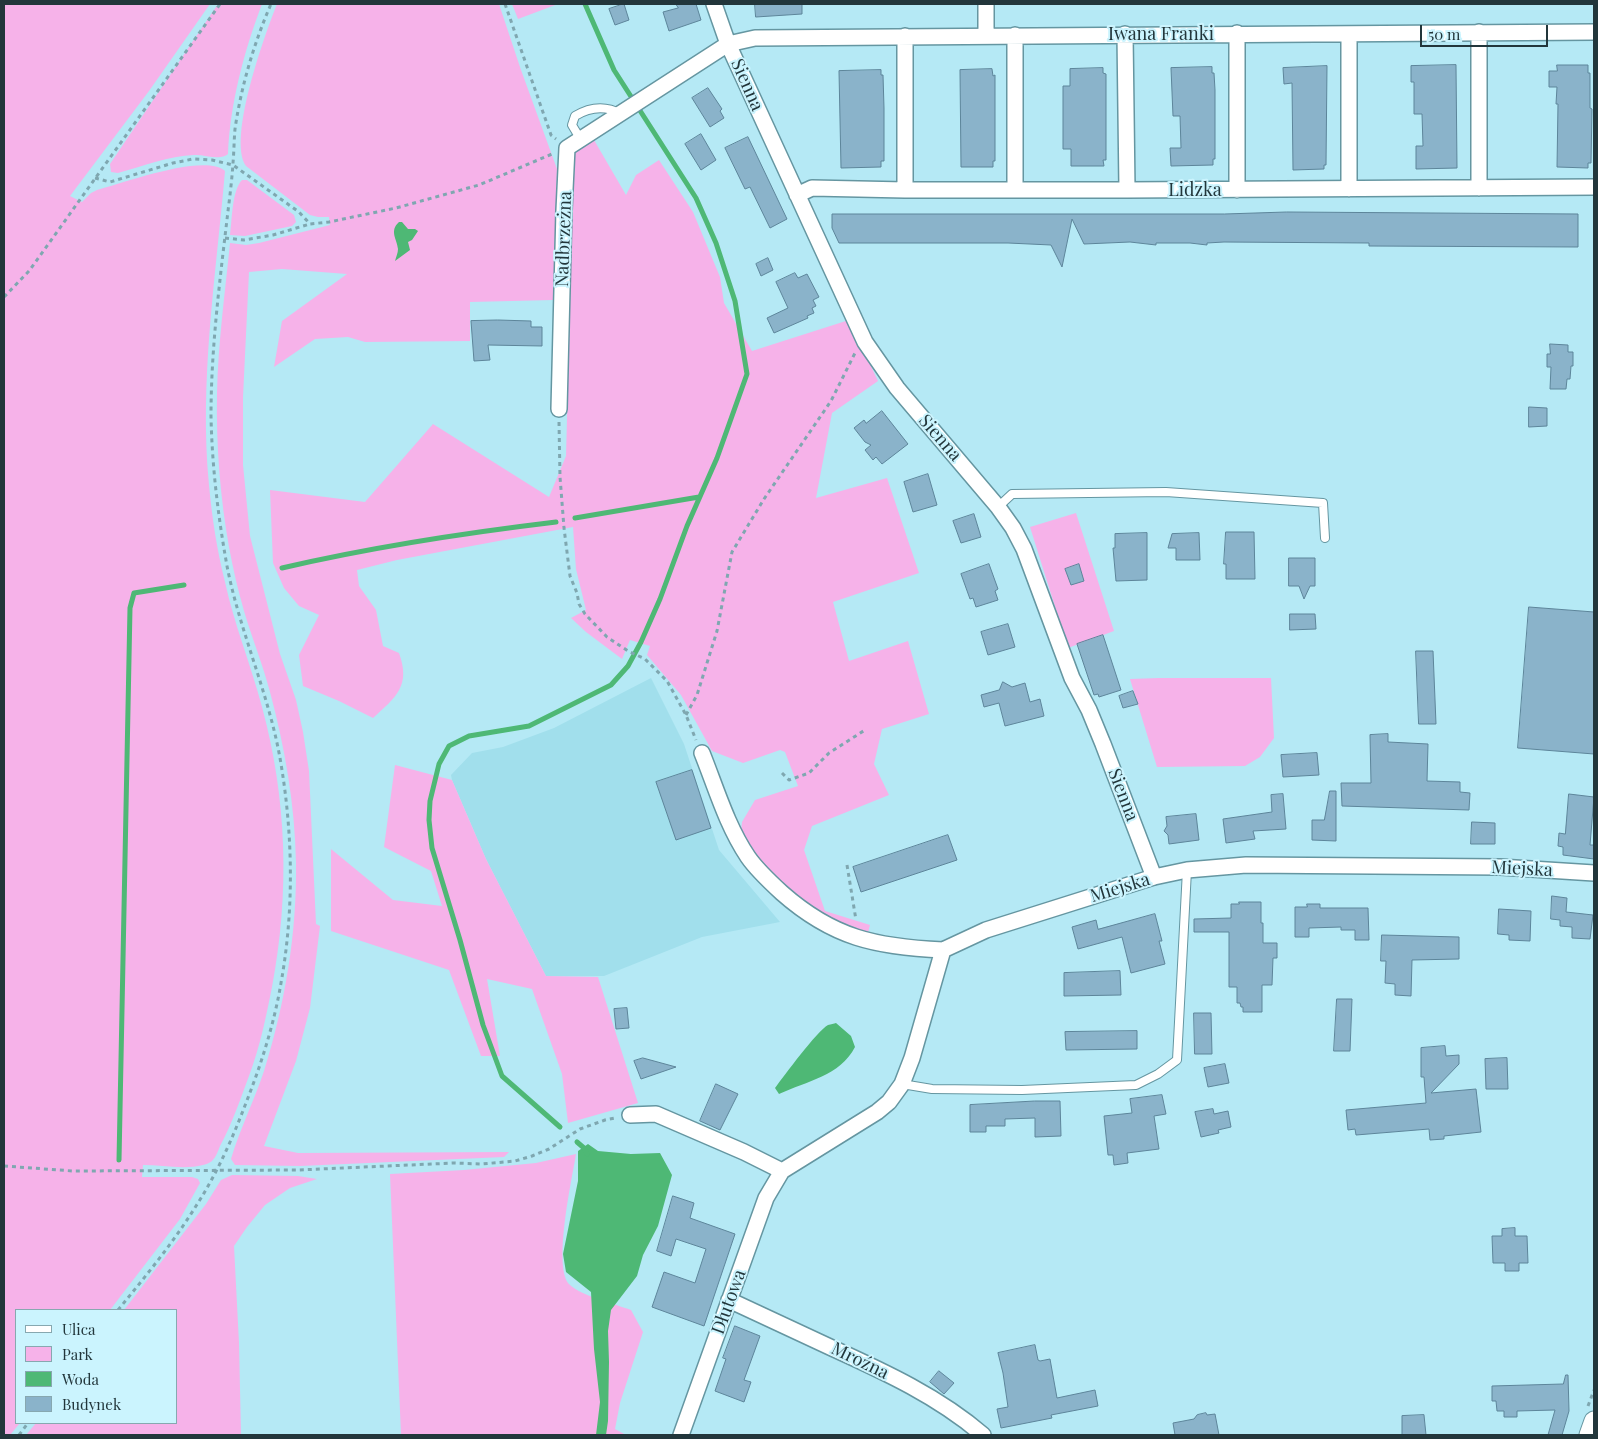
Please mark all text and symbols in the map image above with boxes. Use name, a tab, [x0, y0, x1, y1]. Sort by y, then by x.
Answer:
scale bar	[1423, 15, 1550, 47]
street label: Iwana Franki	[1108, 23, 1214, 45]
text: 50 m	[1428, 24, 1460, 44]
street label: Sienna	[726, 56, 768, 114]
street label: Lidzka	[1168, 179, 1222, 201]
street label: Nadbrzeżna	[552, 191, 576, 287]
street label: Sienna	[914, 410, 966, 466]
street label: Sienna	[1103, 766, 1143, 824]
street label: Miejska	[1491, 857, 1553, 881]
street label: Miejska	[1087, 869, 1153, 907]
street label: Dłutowa	[707, 1267, 751, 1337]
legend	[15, 1309, 178, 1424]
text: Ulica	[62, 1319, 95, 1339]
street label: Mroźna	[828, 1338, 892, 1384]
text: Park	[62, 1344, 93, 1364]
text: Woda	[62, 1369, 99, 1389]
text: Budynek	[62, 1394, 121, 1414]

